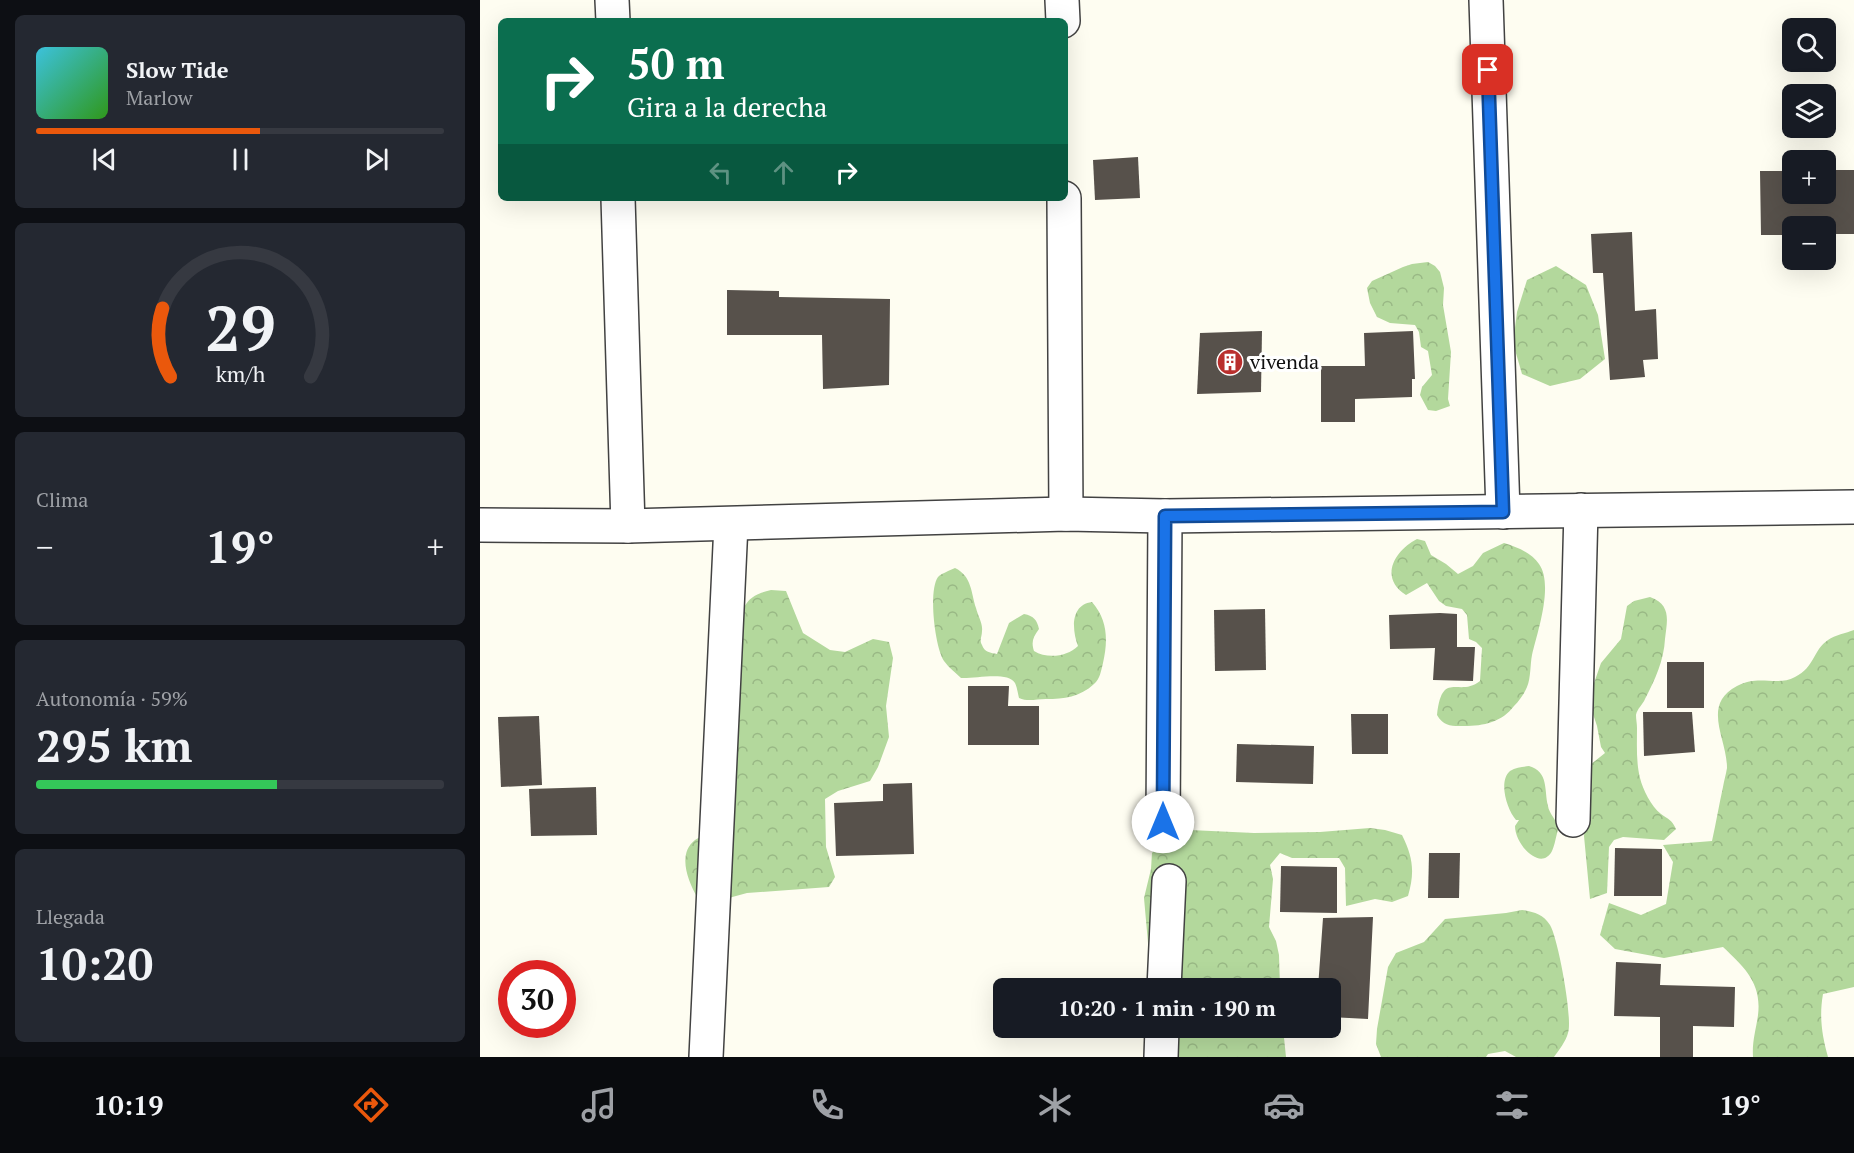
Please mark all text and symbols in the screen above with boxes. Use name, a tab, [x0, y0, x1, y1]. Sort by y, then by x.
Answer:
map controls	[1782, 18, 1836, 270]
button: search	[1782, 18, 1836, 72]
text: 50 m	[627, 35, 725, 91]
icon: right	[528, 42, 606, 120]
pin	[1462, 44, 1513, 95]
icon: arrive	[1471, 53, 1504, 86]
text: Slow Tide	[126, 55, 229, 84]
text: Marlow	[126, 84, 193, 111]
button: layers	[1782, 84, 1836, 138]
text: Gira a la derecha	[627, 89, 827, 125]
icon: previous	[88, 143, 121, 176]
icon: pause	[224, 143, 257, 176]
icon: next	[360, 143, 393, 176]
button: +	[1782, 150, 1836, 204]
icon: left	[704, 156, 737, 189]
icon: ahead	[767, 156, 800, 189]
icon: right	[830, 156, 863, 189]
button: −	[1782, 216, 1836, 270]
text: 29	[205, 286, 275, 369]
building icon: vivenda	[1215, 347, 1245, 377]
place label: vivenda	[1249, 348, 1319, 375]
text: km/h	[215, 361, 265, 389]
text: Clima	[36, 486, 88, 513]
text: 19°	[205, 516, 275, 576]
text: −	[36, 525, 54, 568]
text: +	[426, 525, 444, 568]
text: Autonomía · 59%	[36, 685, 188, 712]
text: 295 km	[36, 715, 192, 775]
position arrow	[1131, 790, 1195, 854]
text: Llegada	[36, 903, 105, 930]
text: 10:20	[36, 933, 153, 993]
speed limit sign: 30	[498, 960, 576, 1038]
text: 10:20 · 1 min · 190 m	[1058, 993, 1276, 1022]
icon: directions	[350, 1084, 392, 1126]
icon: music	[578, 1084, 620, 1126]
icon: phone	[806, 1084, 848, 1126]
icon: climate	[1034, 1084, 1076, 1126]
icon: car	[1263, 1084, 1305, 1126]
icon: filters	[1491, 1084, 1533, 1126]
text: 10:19	[93, 1087, 163, 1123]
text: 19°	[1719, 1087, 1761, 1123]

